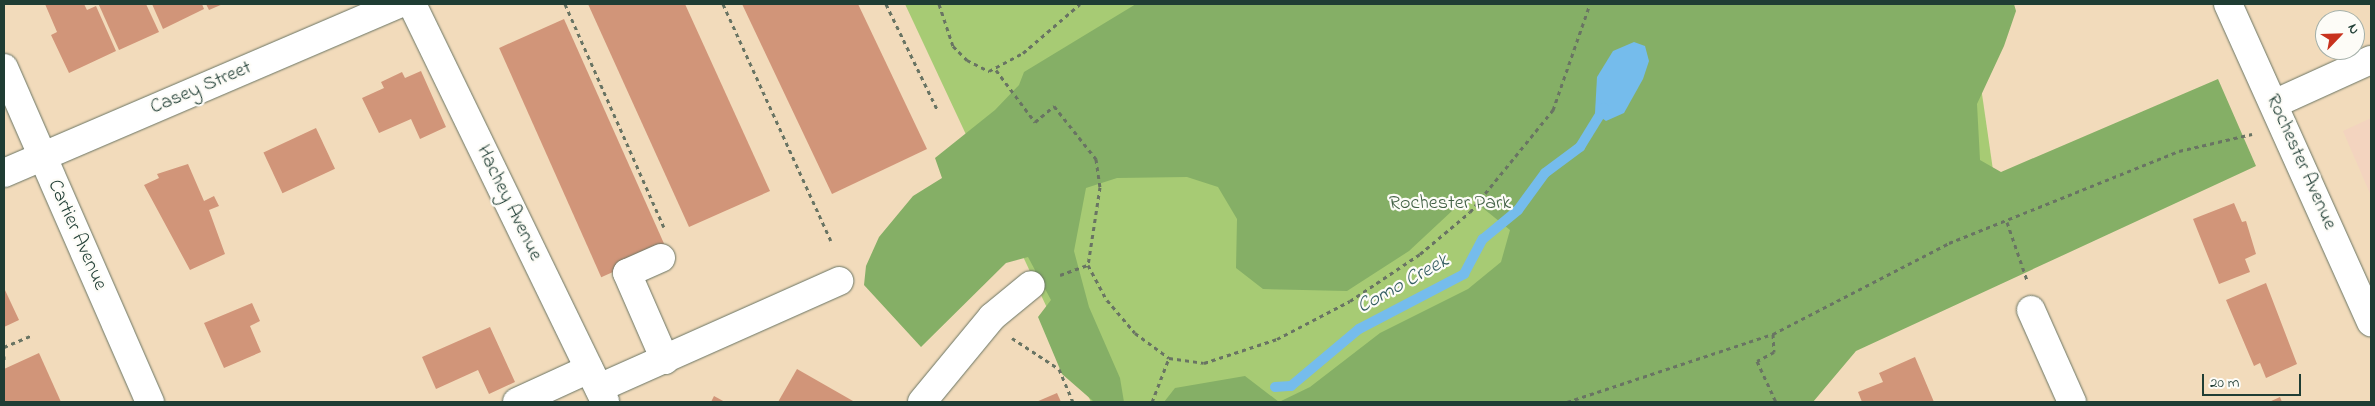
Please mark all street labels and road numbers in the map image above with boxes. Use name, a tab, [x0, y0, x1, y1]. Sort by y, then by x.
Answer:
street label: Casey Street	[147, 56, 255, 120]
street label: Rochester Avenue	[2260, 91, 2342, 233]
street label: Hachey Avenue	[471, 141, 547, 265]
street label: Cartier Avenue	[42, 176, 112, 294]

